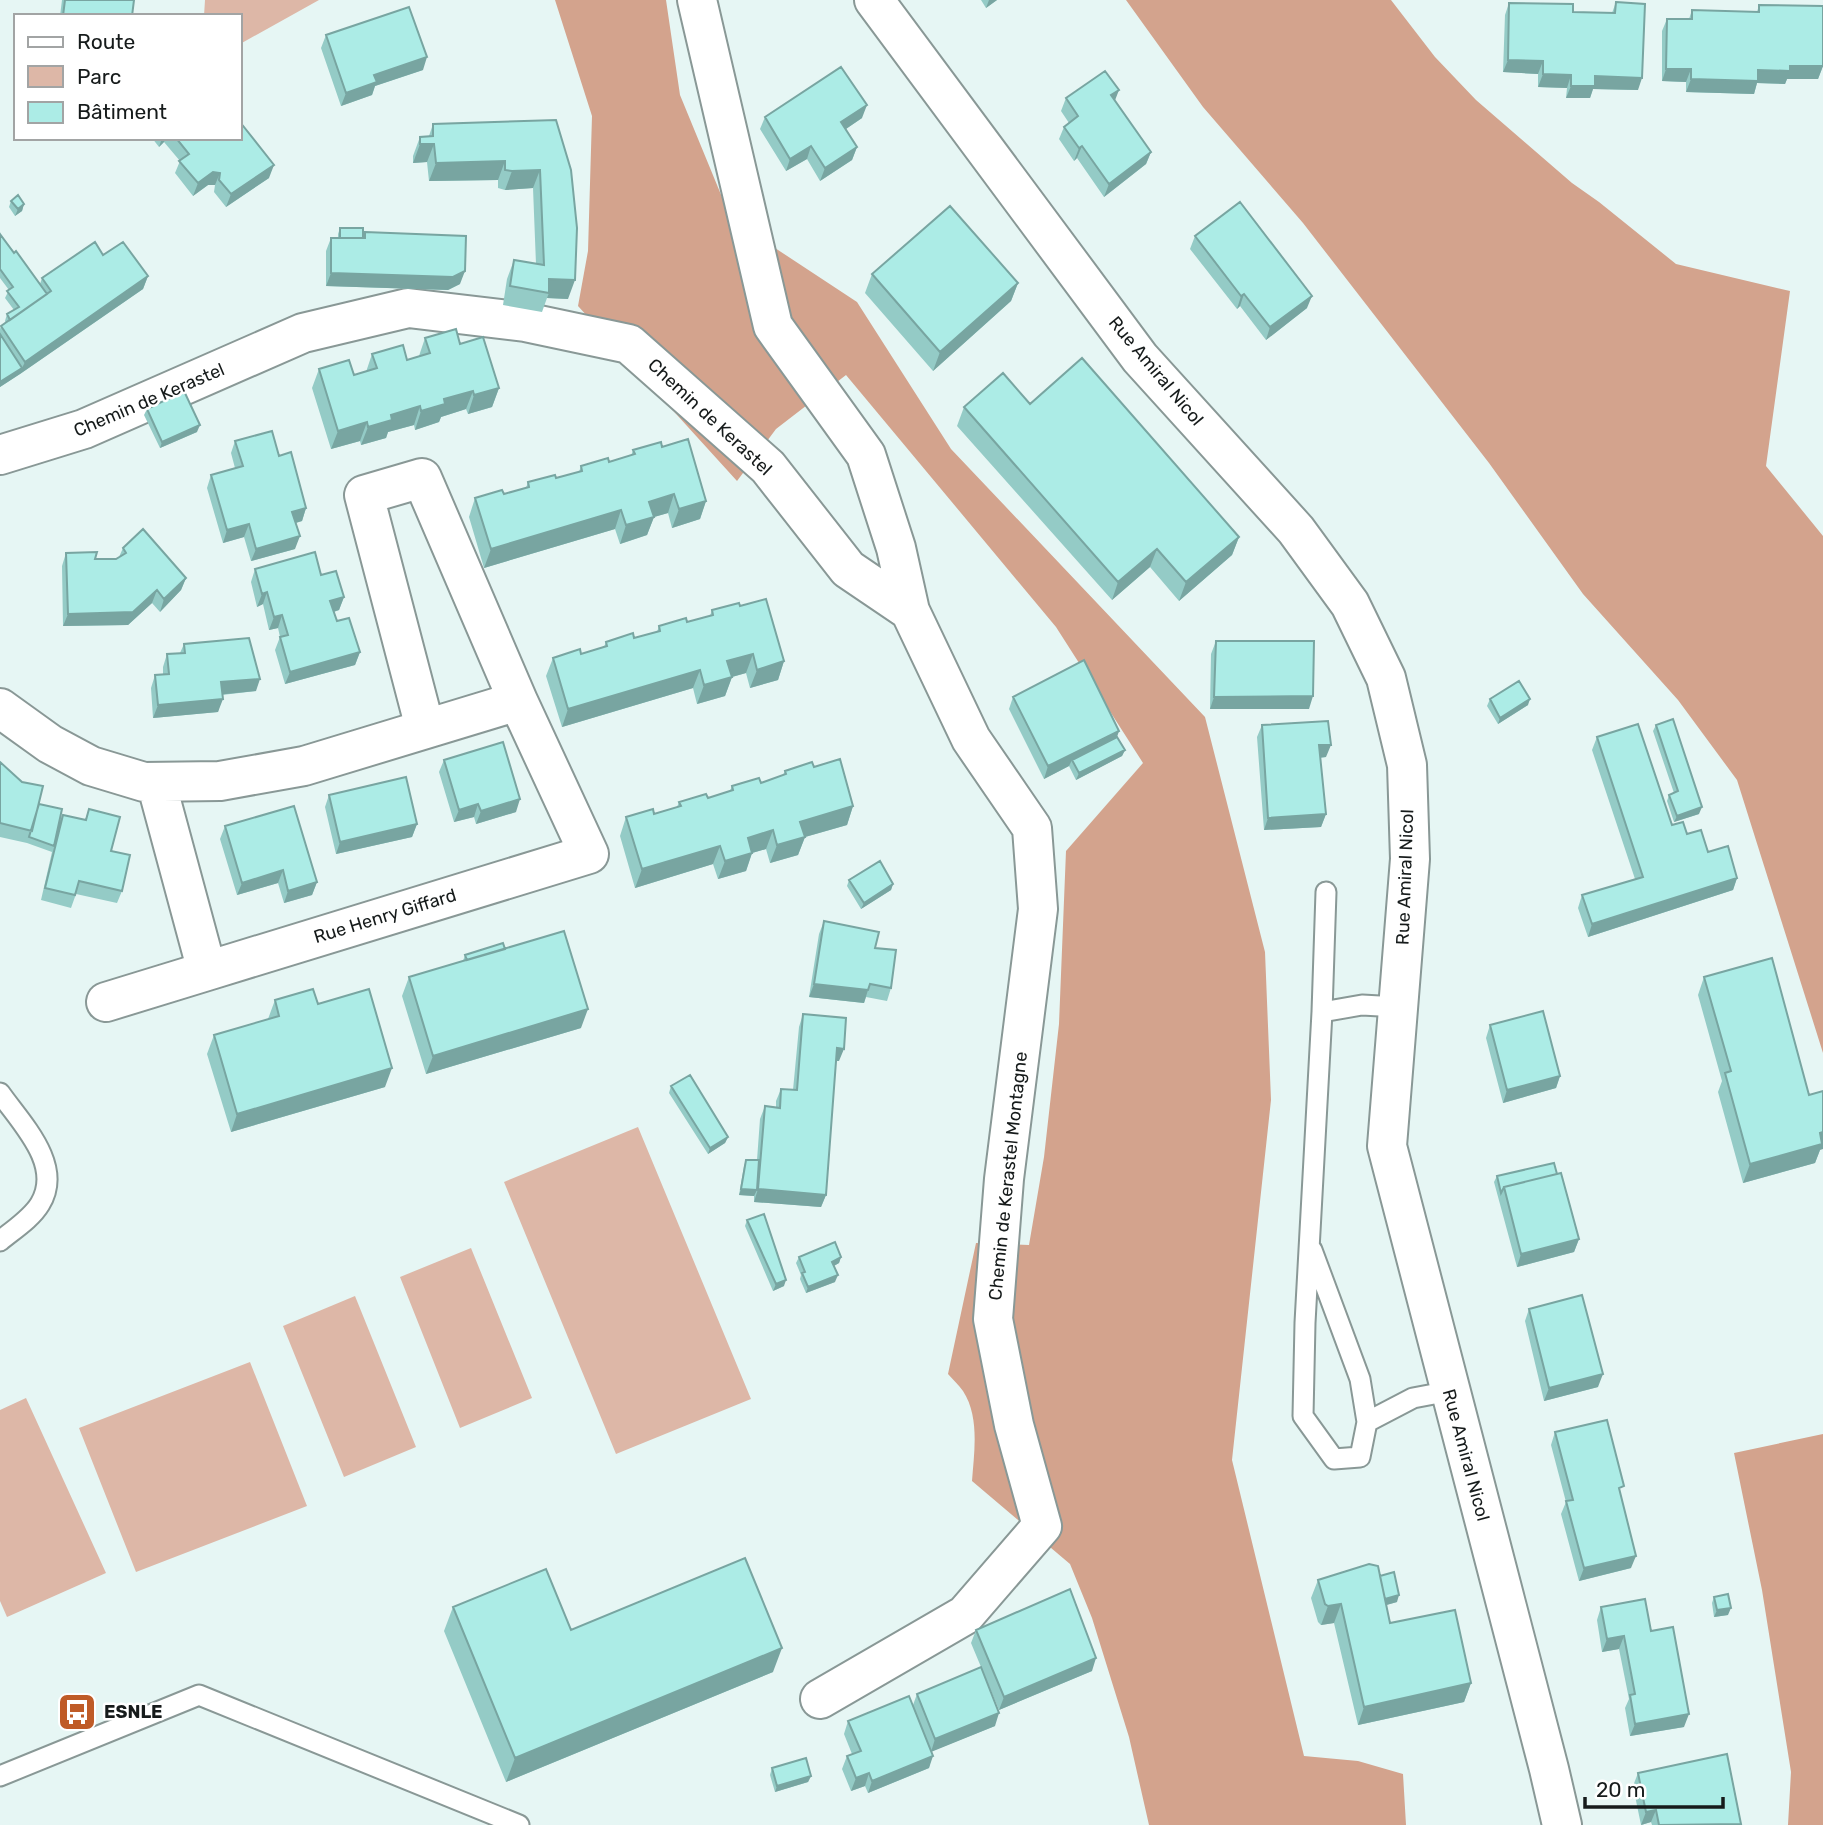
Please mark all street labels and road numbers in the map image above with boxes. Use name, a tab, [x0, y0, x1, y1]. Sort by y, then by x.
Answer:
street label: Rue Amiral Nicol	[1104, 312, 1208, 430]
street label: Chemin de Kerastel	[643, 354, 777, 480]
street label: Chemin de Kerastel	[70, 358, 228, 442]
street label: Rue Amiral Nicol	[1392, 809, 1418, 945]
street label: Rue Henry Giffard	[311, 884, 459, 948]
street label: Chemin de Kerastel Montagne	[984, 1050, 1032, 1302]
street label: Rue Amiral Nicol	[1438, 1386, 1494, 1524]

